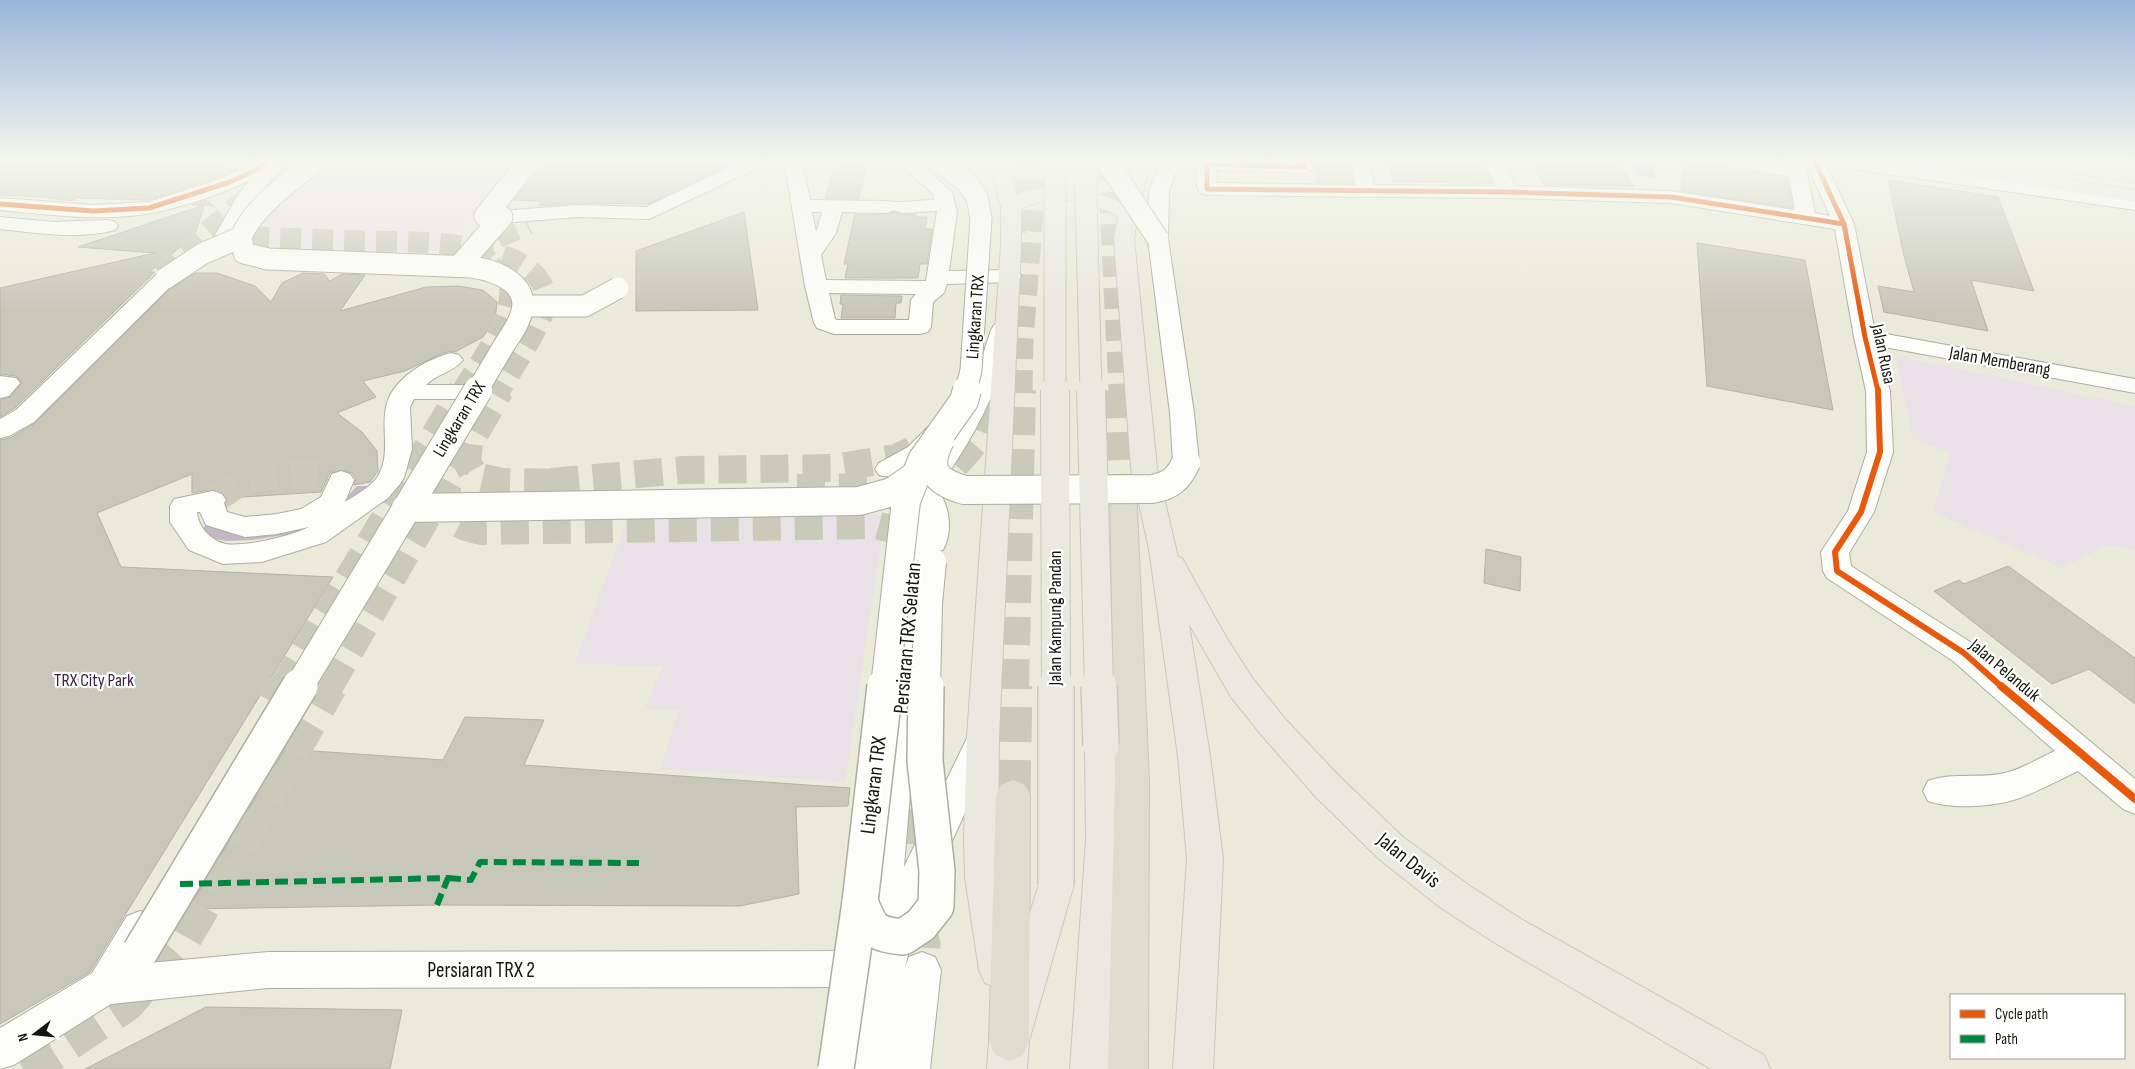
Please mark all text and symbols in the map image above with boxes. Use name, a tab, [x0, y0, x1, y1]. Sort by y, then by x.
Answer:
street label: Lingkaran TRX	[962, 274, 989, 360]
street label: Jalan Rusa	[1867, 321, 1900, 386]
street label: Jalan Memberang	[1947, 342, 2052, 381]
street label: Lingkaran TRX	[429, 377, 490, 461]
street label: Jalan Kampung Pandan	[1045, 551, 1066, 686]
street label: Persiaran TRX Selatan	[888, 561, 927, 715]
street label: Jalan Pelanduk	[1964, 634, 2045, 706]
park label: TRX City Park	[54, 670, 134, 691]
street label: Lingkaran TRX	[855, 735, 892, 835]
street label: Jalan Davis	[1371, 827, 1445, 894]
street label: Persiaran TRX 2	[427, 958, 535, 983]
legend	[1950, 994, 2125, 1059]
text: Cycle path	[1995, 1005, 2048, 1024]
north arrow	[10, 1009, 60, 1059]
text: Path	[1995, 1030, 2018, 1049]
text: N	[14, 1032, 32, 1043]

